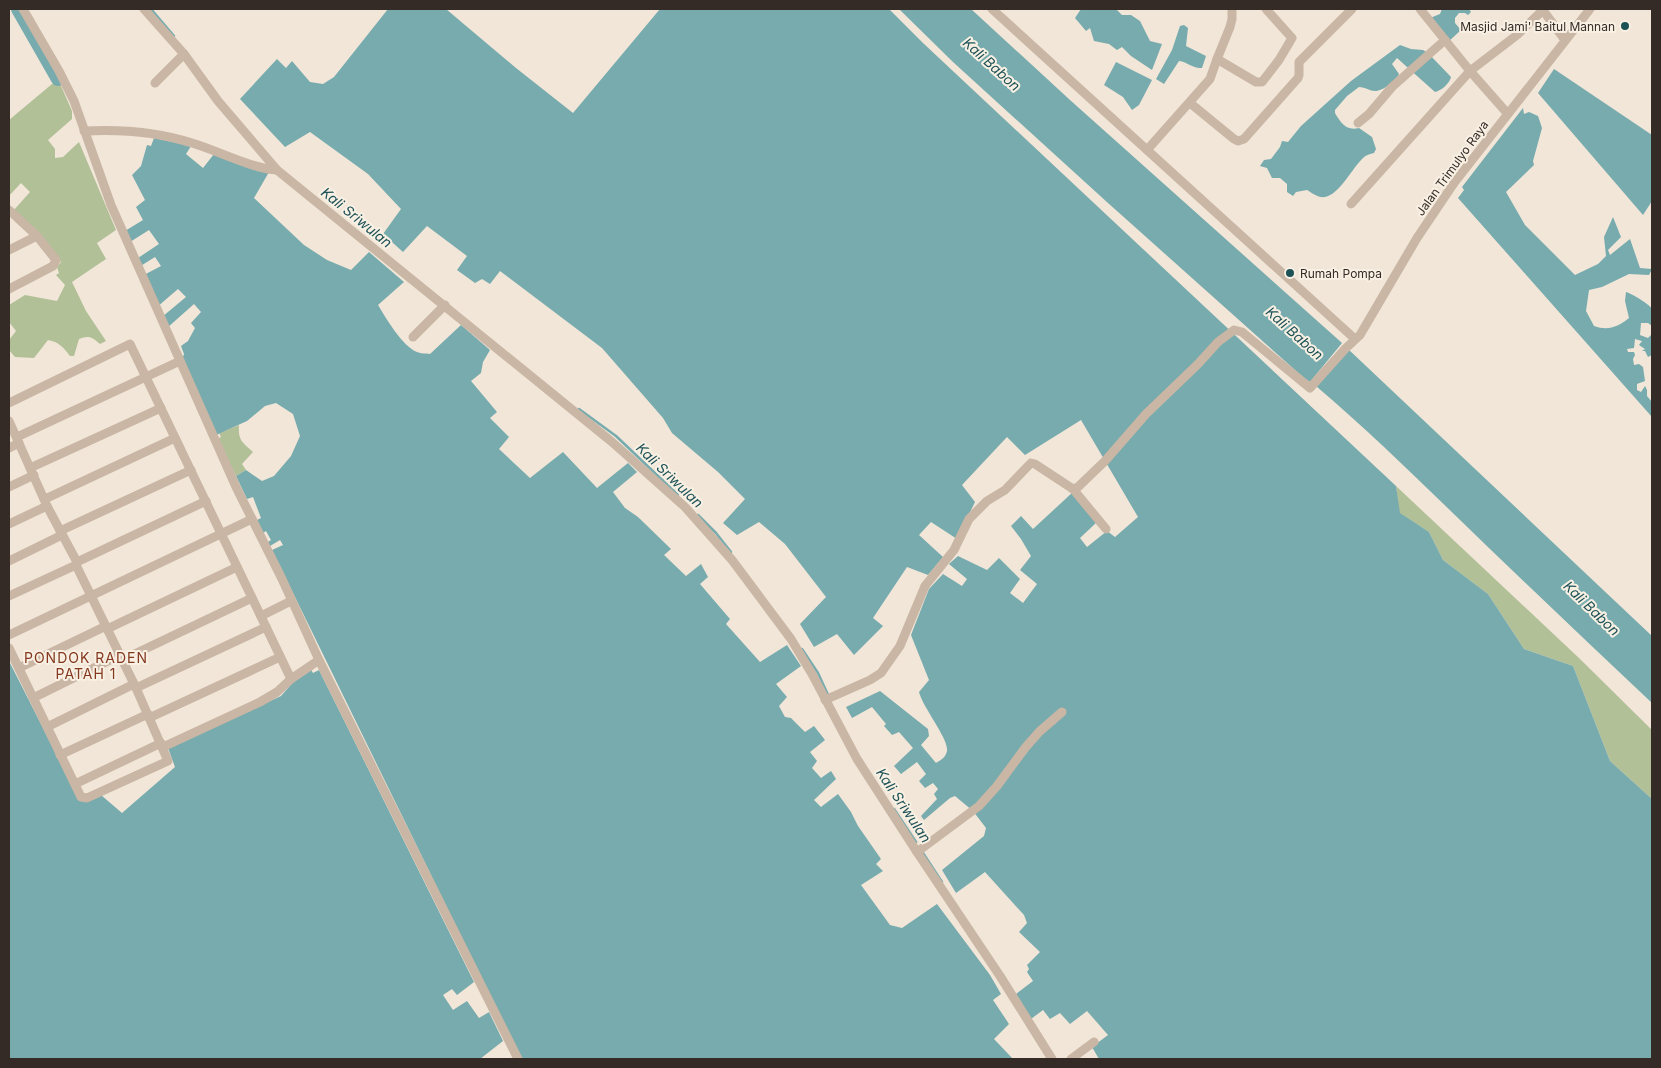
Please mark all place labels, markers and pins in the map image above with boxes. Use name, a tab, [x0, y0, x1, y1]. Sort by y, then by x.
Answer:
place label: Masjid Jami' Baitul Mannan	[1460, 19, 1615, 34]
marker: Masjid Jami' Baitul Mannan	[1619, 20, 1631, 32]
place label: Rumah Pompa	[1300, 266, 1382, 281]
marker: Rumah Pompa	[1284, 267, 1296, 279]

